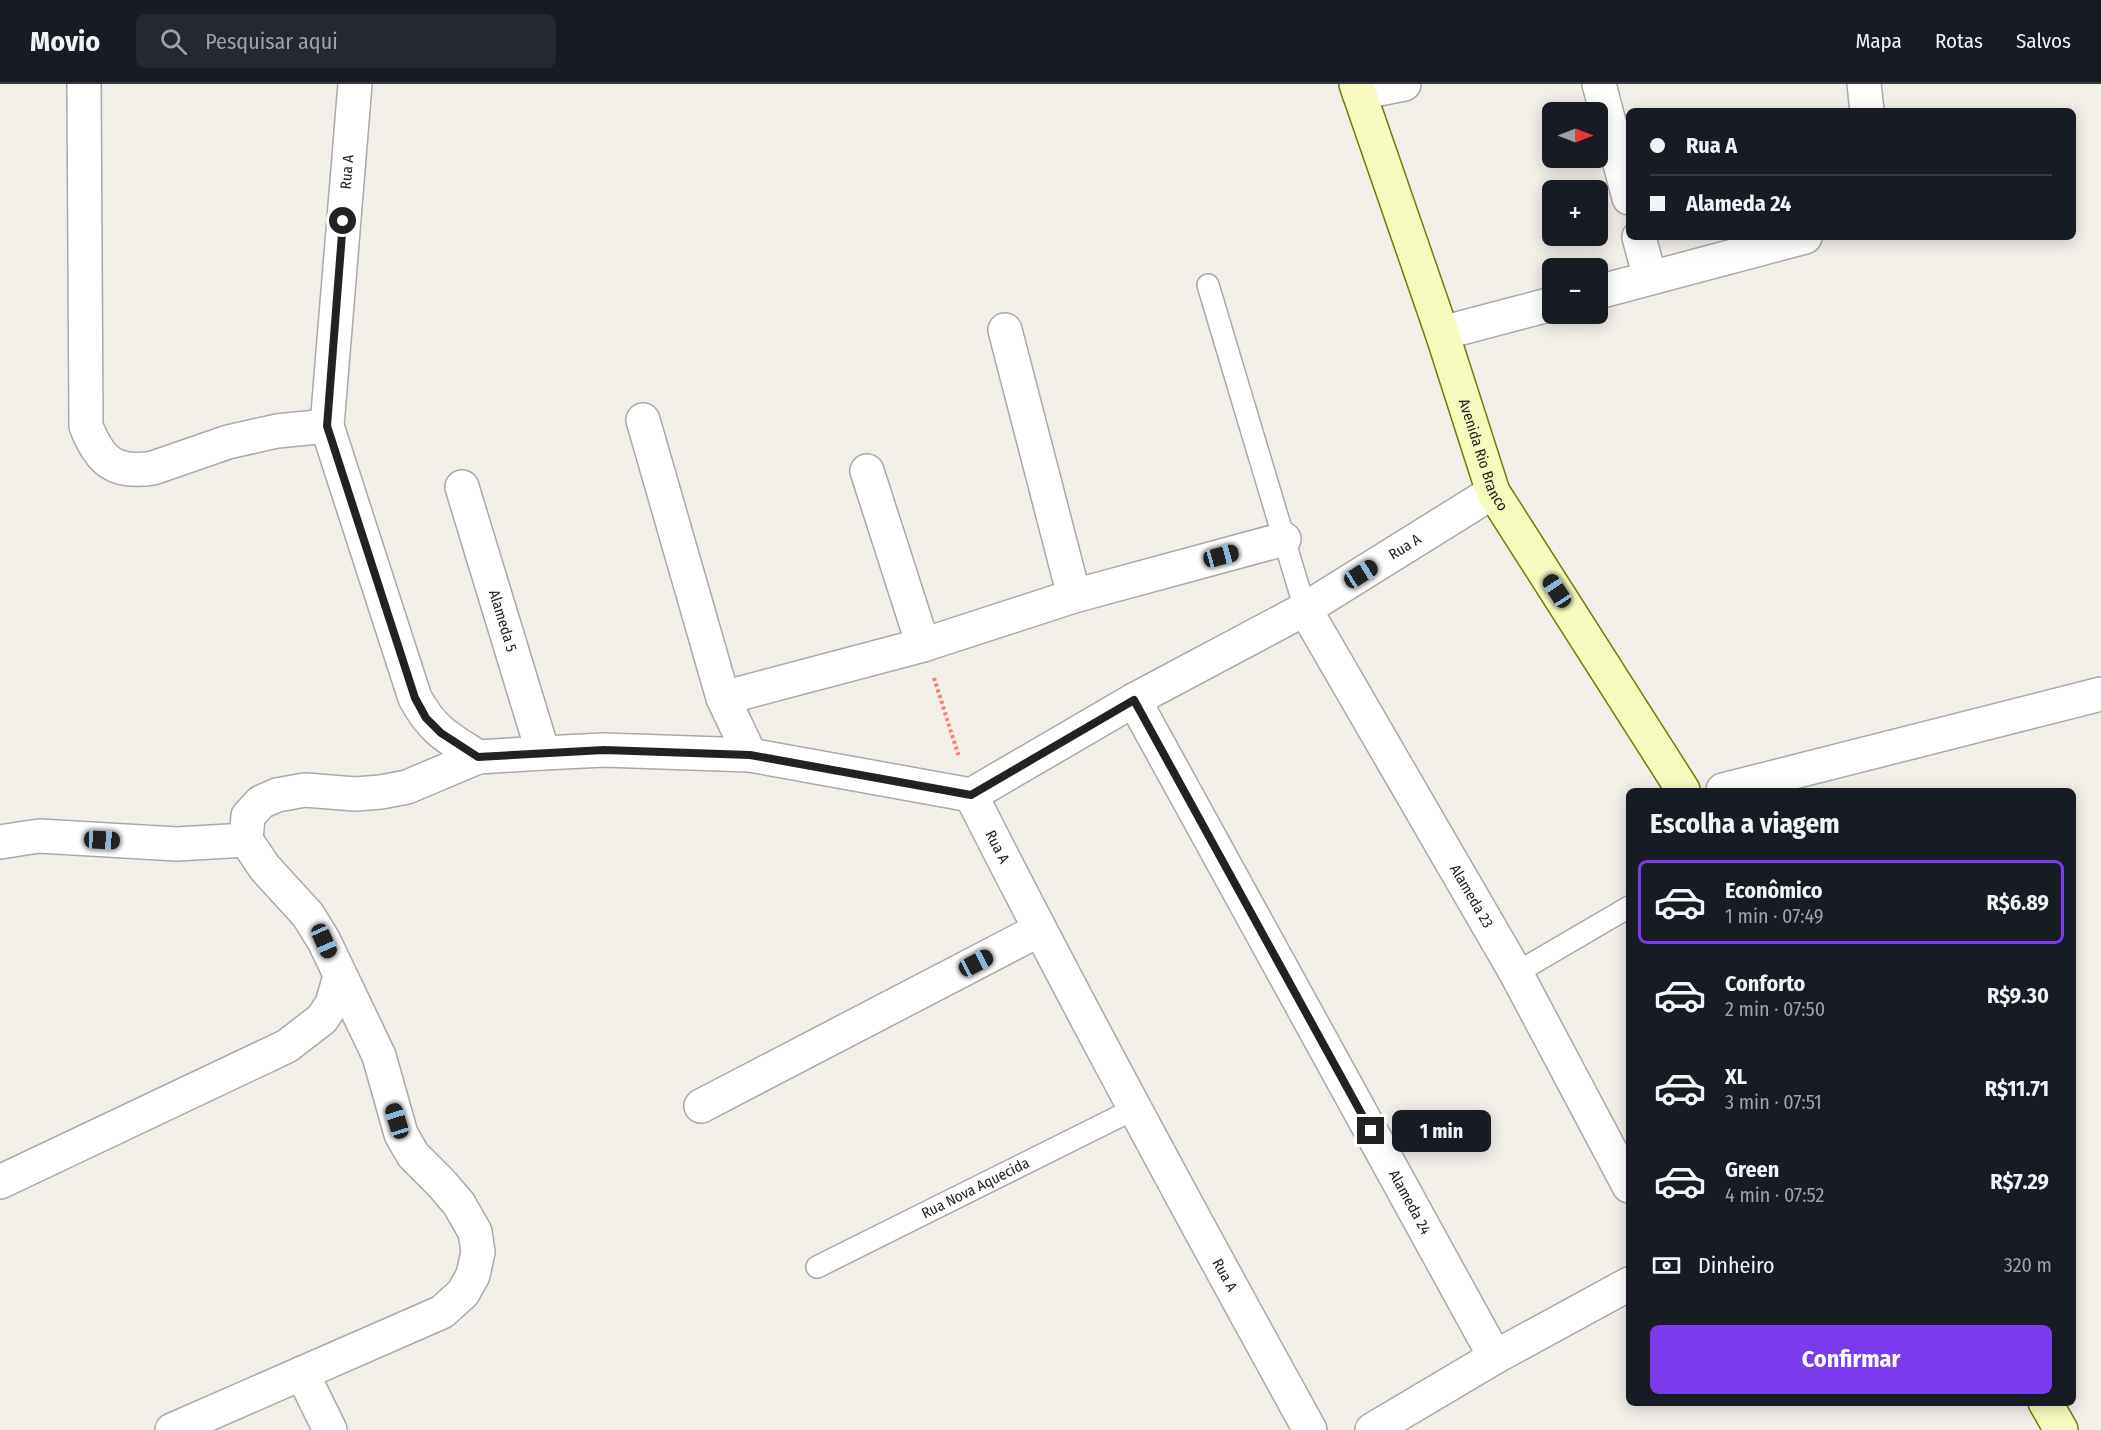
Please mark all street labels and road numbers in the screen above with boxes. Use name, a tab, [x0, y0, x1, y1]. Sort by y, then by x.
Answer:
street label: Rua A	[337, 154, 357, 190]
street label: Avenida Rio Branco	[1455, 396, 1512, 514]
street label: Rua A	[1385, 530, 1425, 564]
street label: Alameda 5	[485, 588, 521, 654]
street label: Rua A	[981, 827, 1013, 866]
street label: Alameda 23	[1446, 861, 1497, 931]
street label: Rua Nova Aquecida	[919, 1154, 1032, 1222]
street label: Alameda 24	[1385, 1167, 1435, 1237]
street label: Rua A	[1209, 1255, 1241, 1295]

